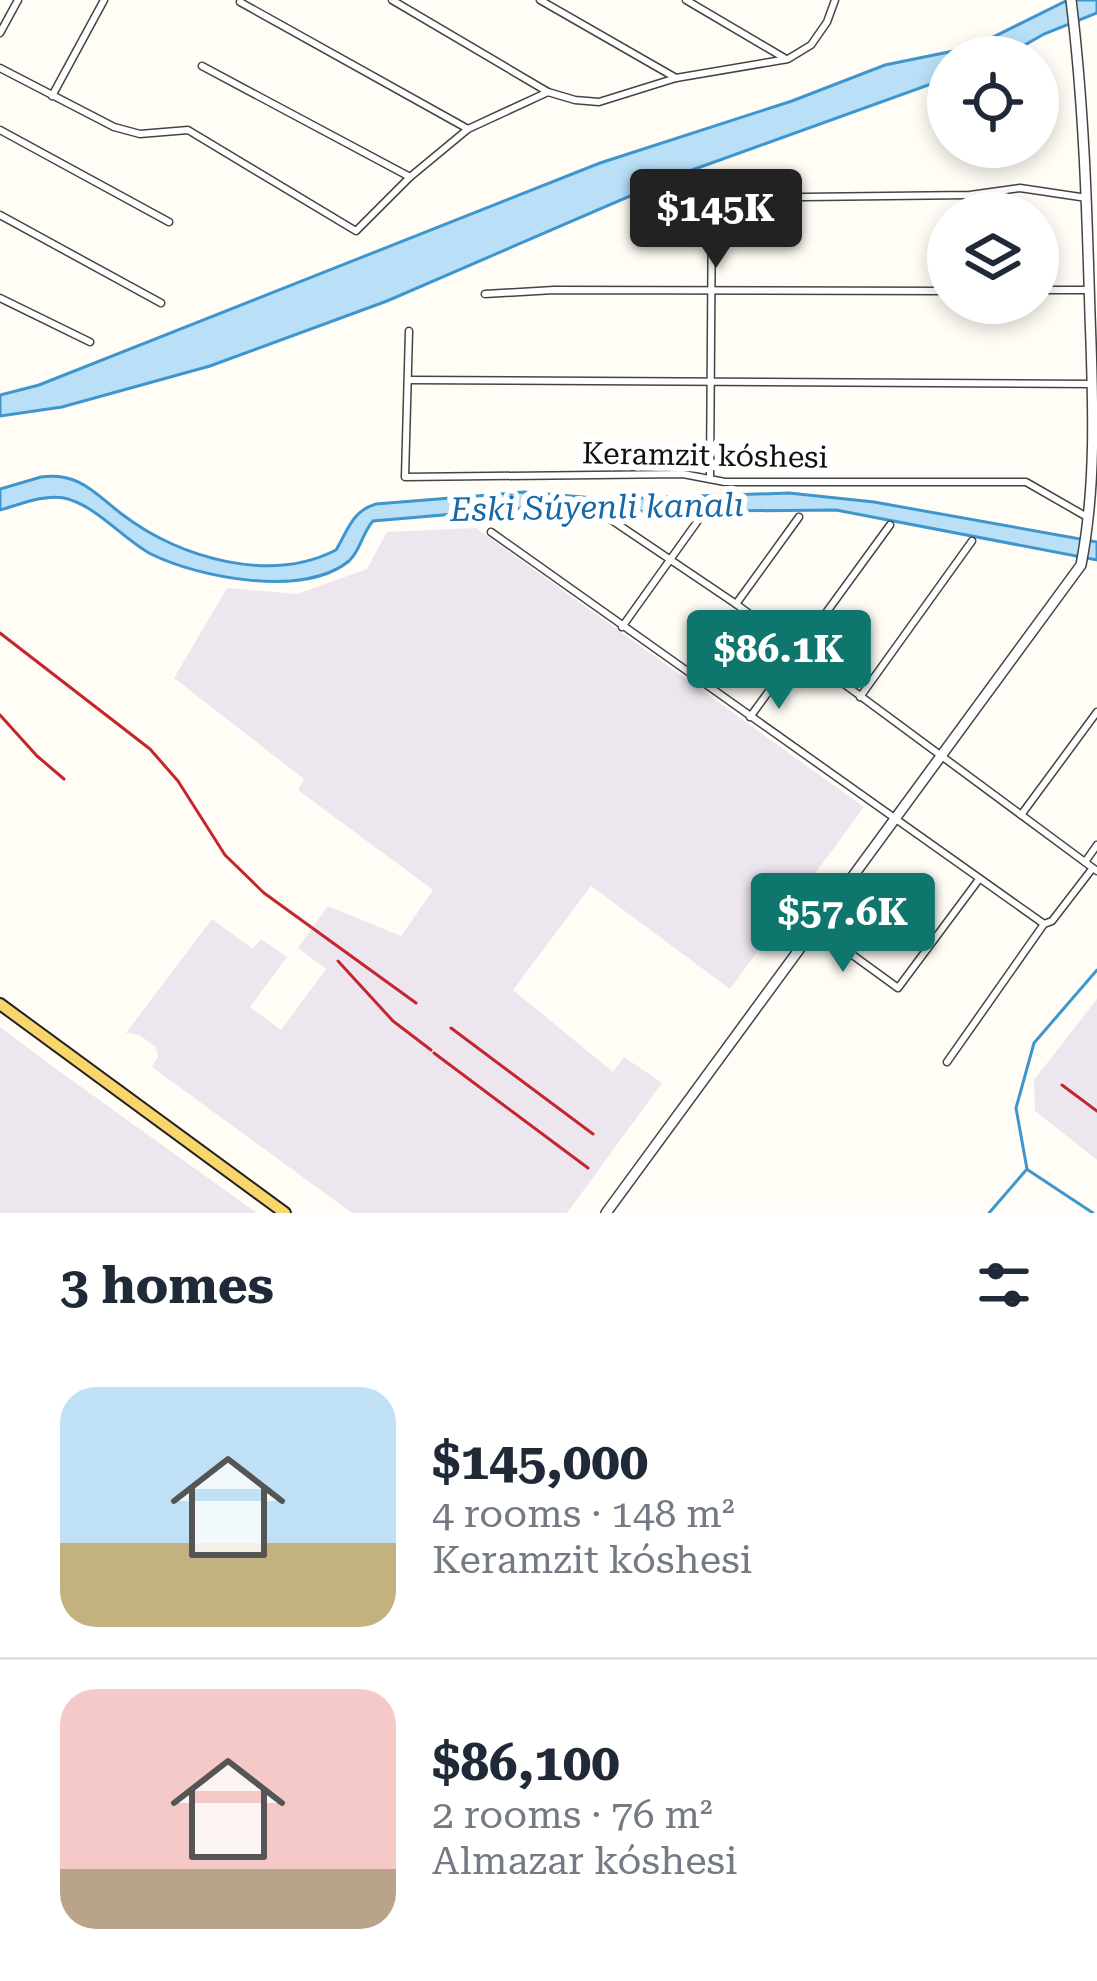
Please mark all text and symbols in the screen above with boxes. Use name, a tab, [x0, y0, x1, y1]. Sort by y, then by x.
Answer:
map controls	[927, 36, 1059, 324]
button: locate	[927, 36, 1059, 168]
pin: $145K	[632, 169, 800, 271]
text: $145K	[657, 185, 775, 231]
button: layers	[927, 192, 1059, 324]
street label: Keramzit kóshesi	[582, 435, 828, 475]
water label: Eski Súyenli kanalı	[449, 485, 744, 529]
pin: $86.1K	[681, 610, 877, 712]
text: $86.1K	[714, 626, 844, 672]
pin: $57.6K	[745, 873, 941, 975]
text: $57.6K	[778, 889, 908, 935]
icon: filters	[971, 1252, 1037, 1318]
text: 3 homes	[60, 1256, 274, 1315]
text: $145,000	[432, 1432, 648, 1491]
icon: home	[156, 1435, 300, 1579]
text: 4 rooms · 148 m²	[432, 1491, 735, 1537]
text: Keramzit kóshesi	[432, 1537, 752, 1583]
text: $86,100	[432, 1733, 620, 1792]
icon: home	[156, 1737, 300, 1881]
text: 2 rooms · 76 m²	[432, 1792, 713, 1838]
text: Almazar kóshesi	[432, 1838, 738, 1884]

